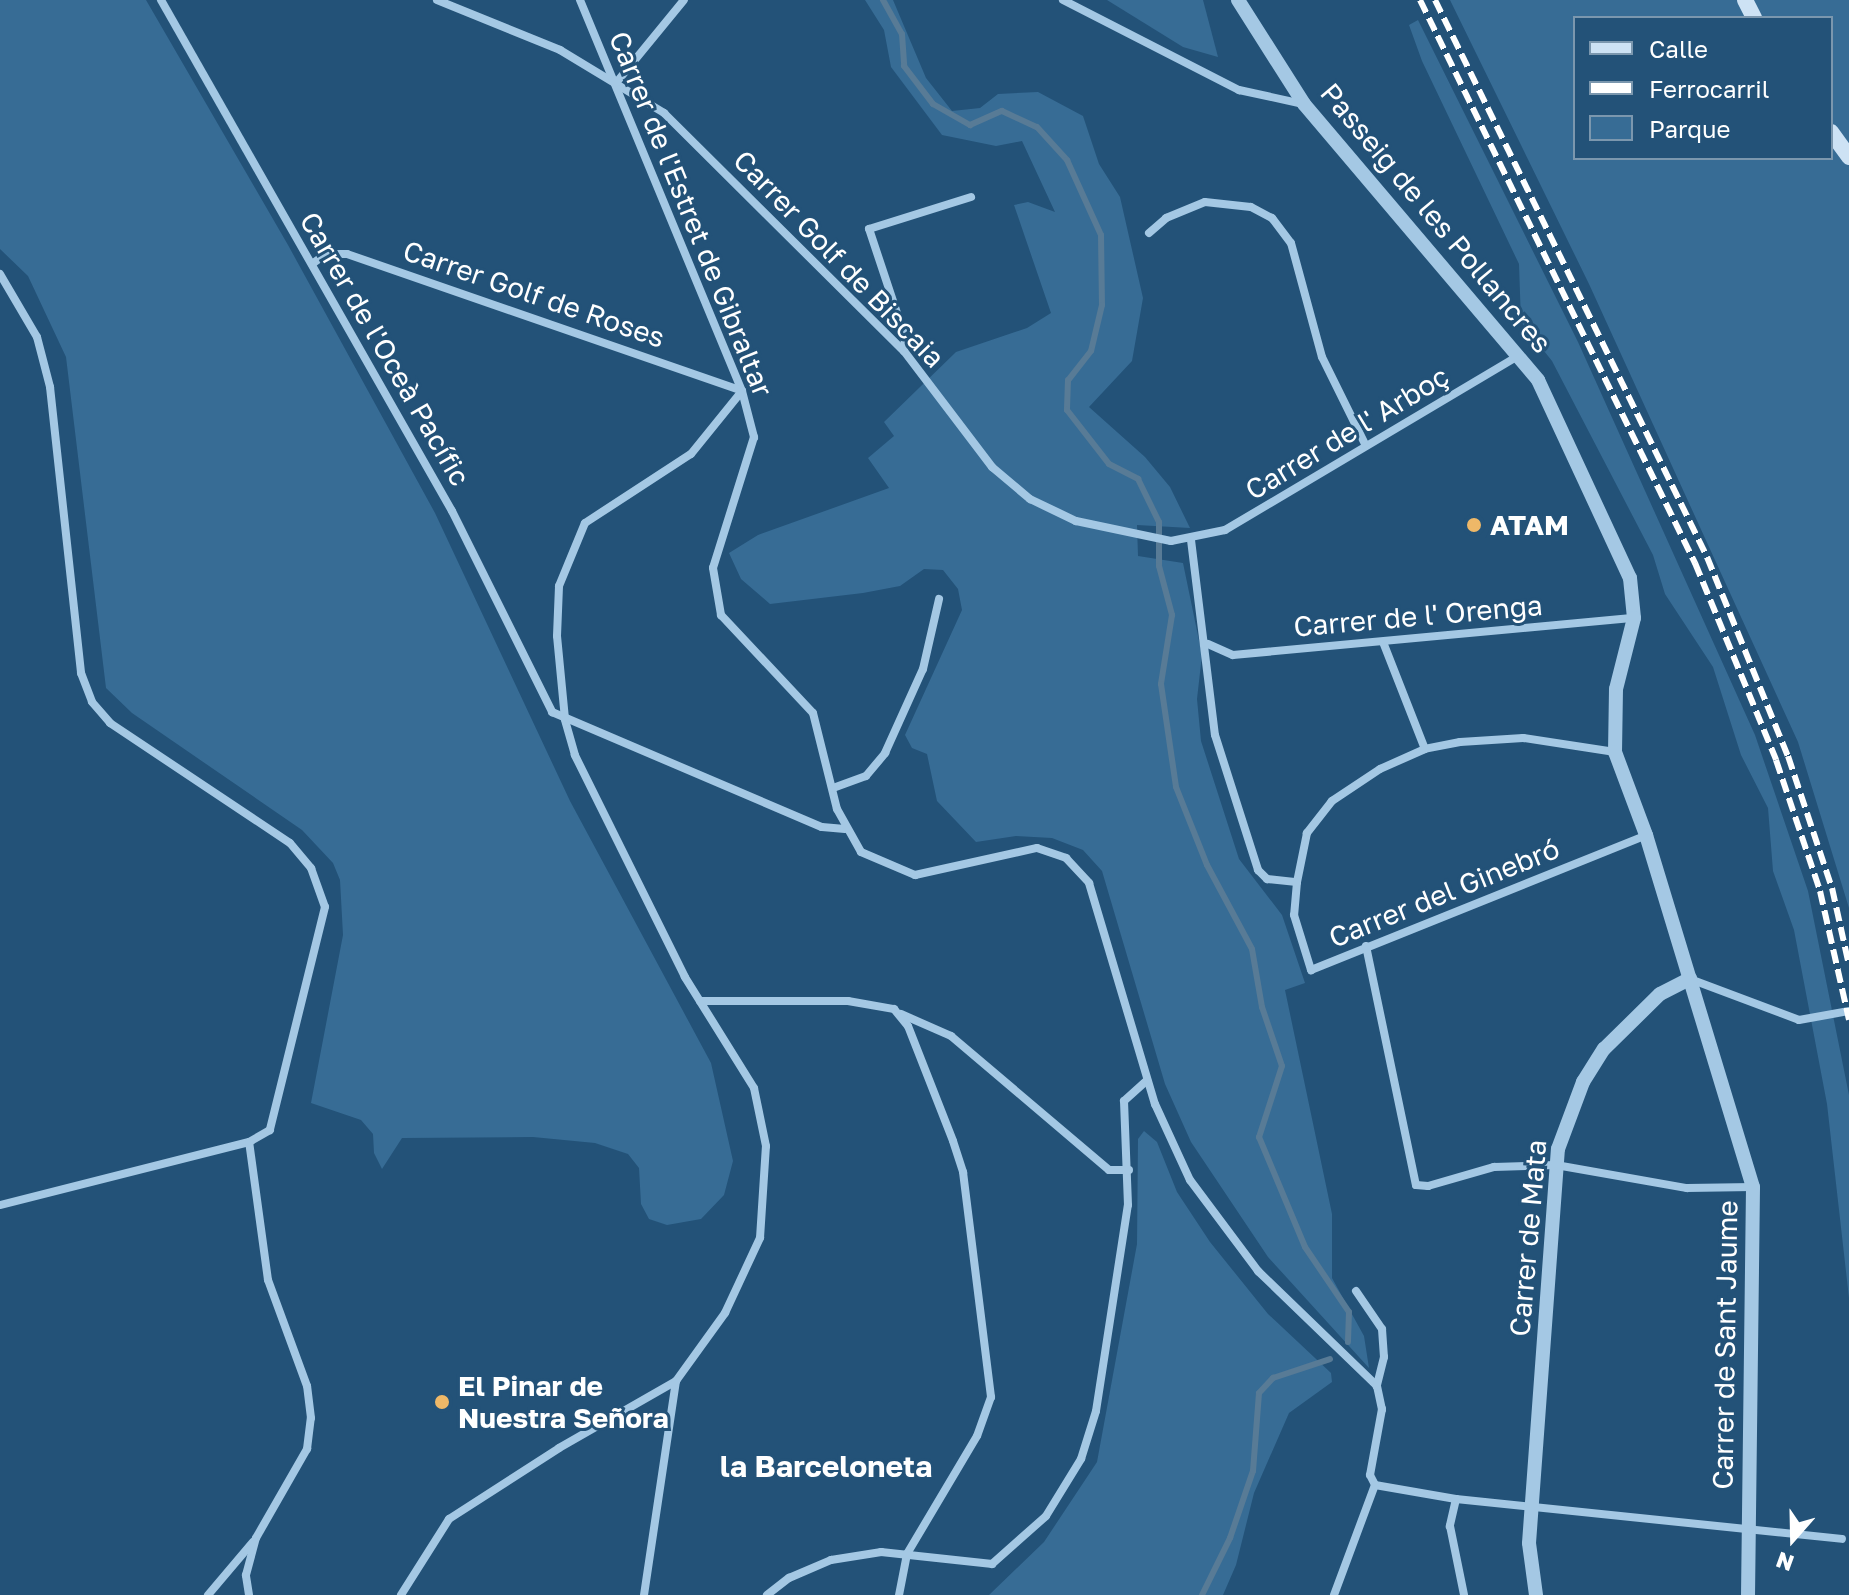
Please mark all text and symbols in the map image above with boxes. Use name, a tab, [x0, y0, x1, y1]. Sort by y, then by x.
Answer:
legend	[1573, 16, 1833, 160]
street label: Carrer de l'Estret de Gibraltar	[602, 26, 780, 402]
text: Calle	[1649, 34, 1708, 63]
text: Ferrocarril	[1649, 74, 1769, 103]
street label: Passeig de les Pollancres	[1313, 76, 1559, 360]
text: Parque	[1649, 114, 1730, 143]
street label: Carrer Golf de Biscaia	[727, 143, 951, 375]
street label: Carrer de l'Oceà Pacífic	[293, 206, 477, 492]
street label: Carrer Golf de Roses	[399, 233, 669, 355]
street label: Carrer de l' Arboç	[1239, 359, 1455, 507]
place label: ATAM	[1490, 508, 1569, 542]
marker: ATAM	[1465, 516, 1483, 534]
street label: Carrer de l' Orenga	[1292, 588, 1544, 644]
street label: Carrer del Ginebró	[1324, 831, 1564, 955]
street label: Carrer de Mata	[1503, 1138, 1553, 1338]
street label: Carrer de Sant Jaume	[1706, 1200, 1744, 1490]
place label: El Pinar de Nuestra Señora	[458, 1369, 669, 1435]
marker: El Pinar de Nuestra Señora	[433, 1393, 451, 1411]
district label: la Barceloneta	[720, 1448, 932, 1484]
north arrow	[1753, 1499, 1833, 1579]
text: N	[1772, 1546, 1797, 1578]

